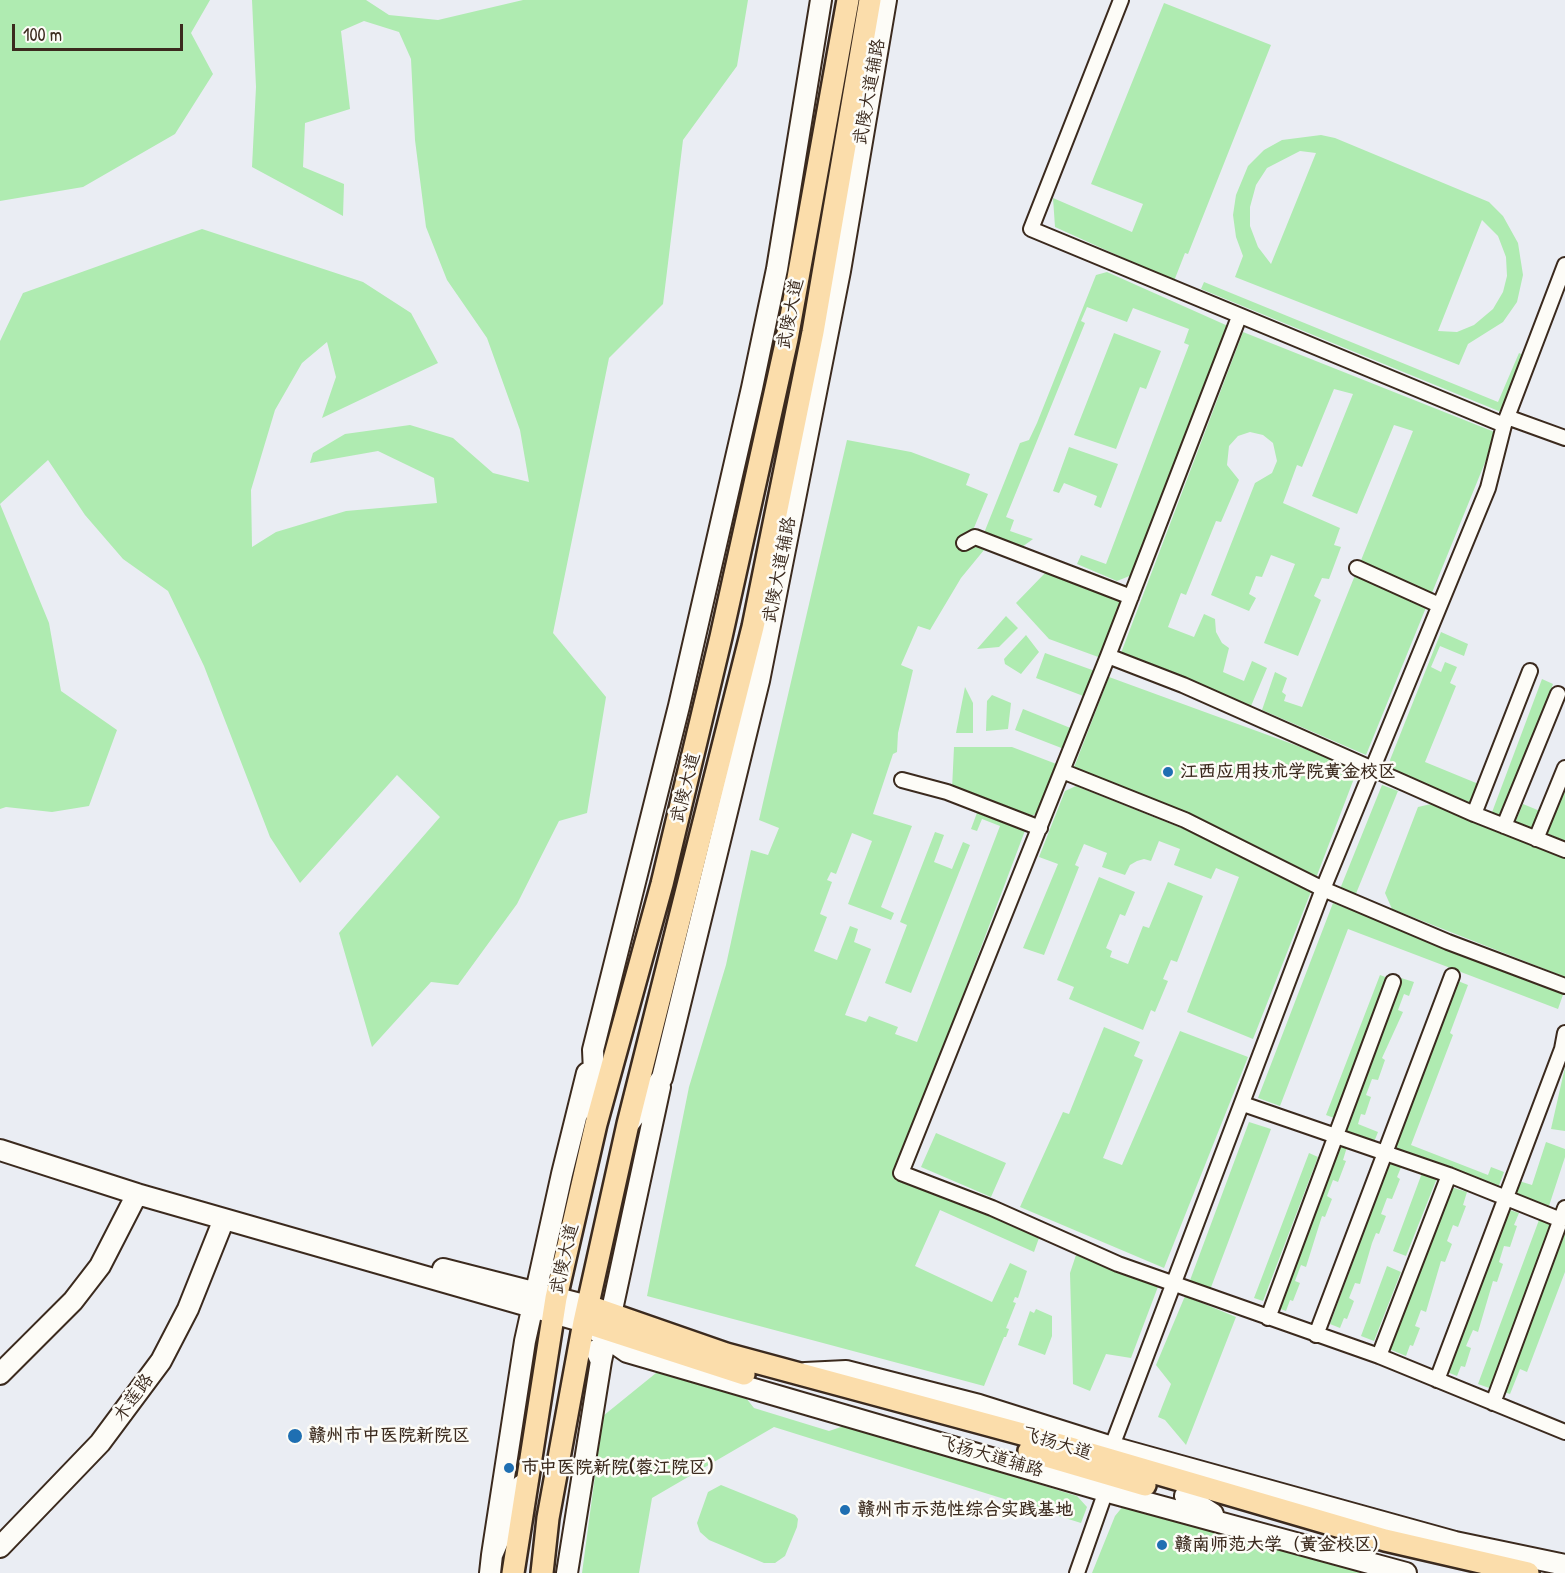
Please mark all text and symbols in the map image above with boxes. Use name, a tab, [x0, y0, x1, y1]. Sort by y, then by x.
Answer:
scale bar	[15, 12, 186, 50]
text: 100 m	[23, 22, 62, 47]
street label: 武陵大道辅路	[850, 37, 890, 147]
street label: 武陵大道	[774, 277, 808, 351]
street label: 武陵大道辅路	[759, 515, 801, 625]
street label: 武陵大道	[667, 750, 705, 826]
place label: 江西应用技术学院黄金校区	[1180, 761, 1396, 783]
marker: 江西应用技术学院黄金校区	[1161, 765, 1175, 779]
street label: 武陵大道	[546, 1221, 584, 1297]
street label: 木莲路	[109, 1370, 159, 1426]
street label: 飞扬大道	[1019, 1423, 1095, 1465]
place label: 赣州市中医院新院区	[308, 1425, 470, 1447]
marker: 赣州市中医院新院区	[286, 1427, 304, 1445]
street label: 飞扬大道辅路	[936, 1432, 1046, 1482]
place label: 市中医院新院(蓉江院区)	[521, 1457, 714, 1479]
marker: 市中医院新院(蓉江院区)	[502, 1461, 516, 1475]
place label: 赣州市示范性综合实践基地	[857, 1499, 1073, 1521]
marker: 赣州市示范性综合实践基地	[838, 1503, 852, 1517]
place label: 赣南师范大学（黄金校区）	[1174, 1534, 1390, 1556]
marker: 赣南师范大学（黄金校区）	[1155, 1538, 1169, 1552]

